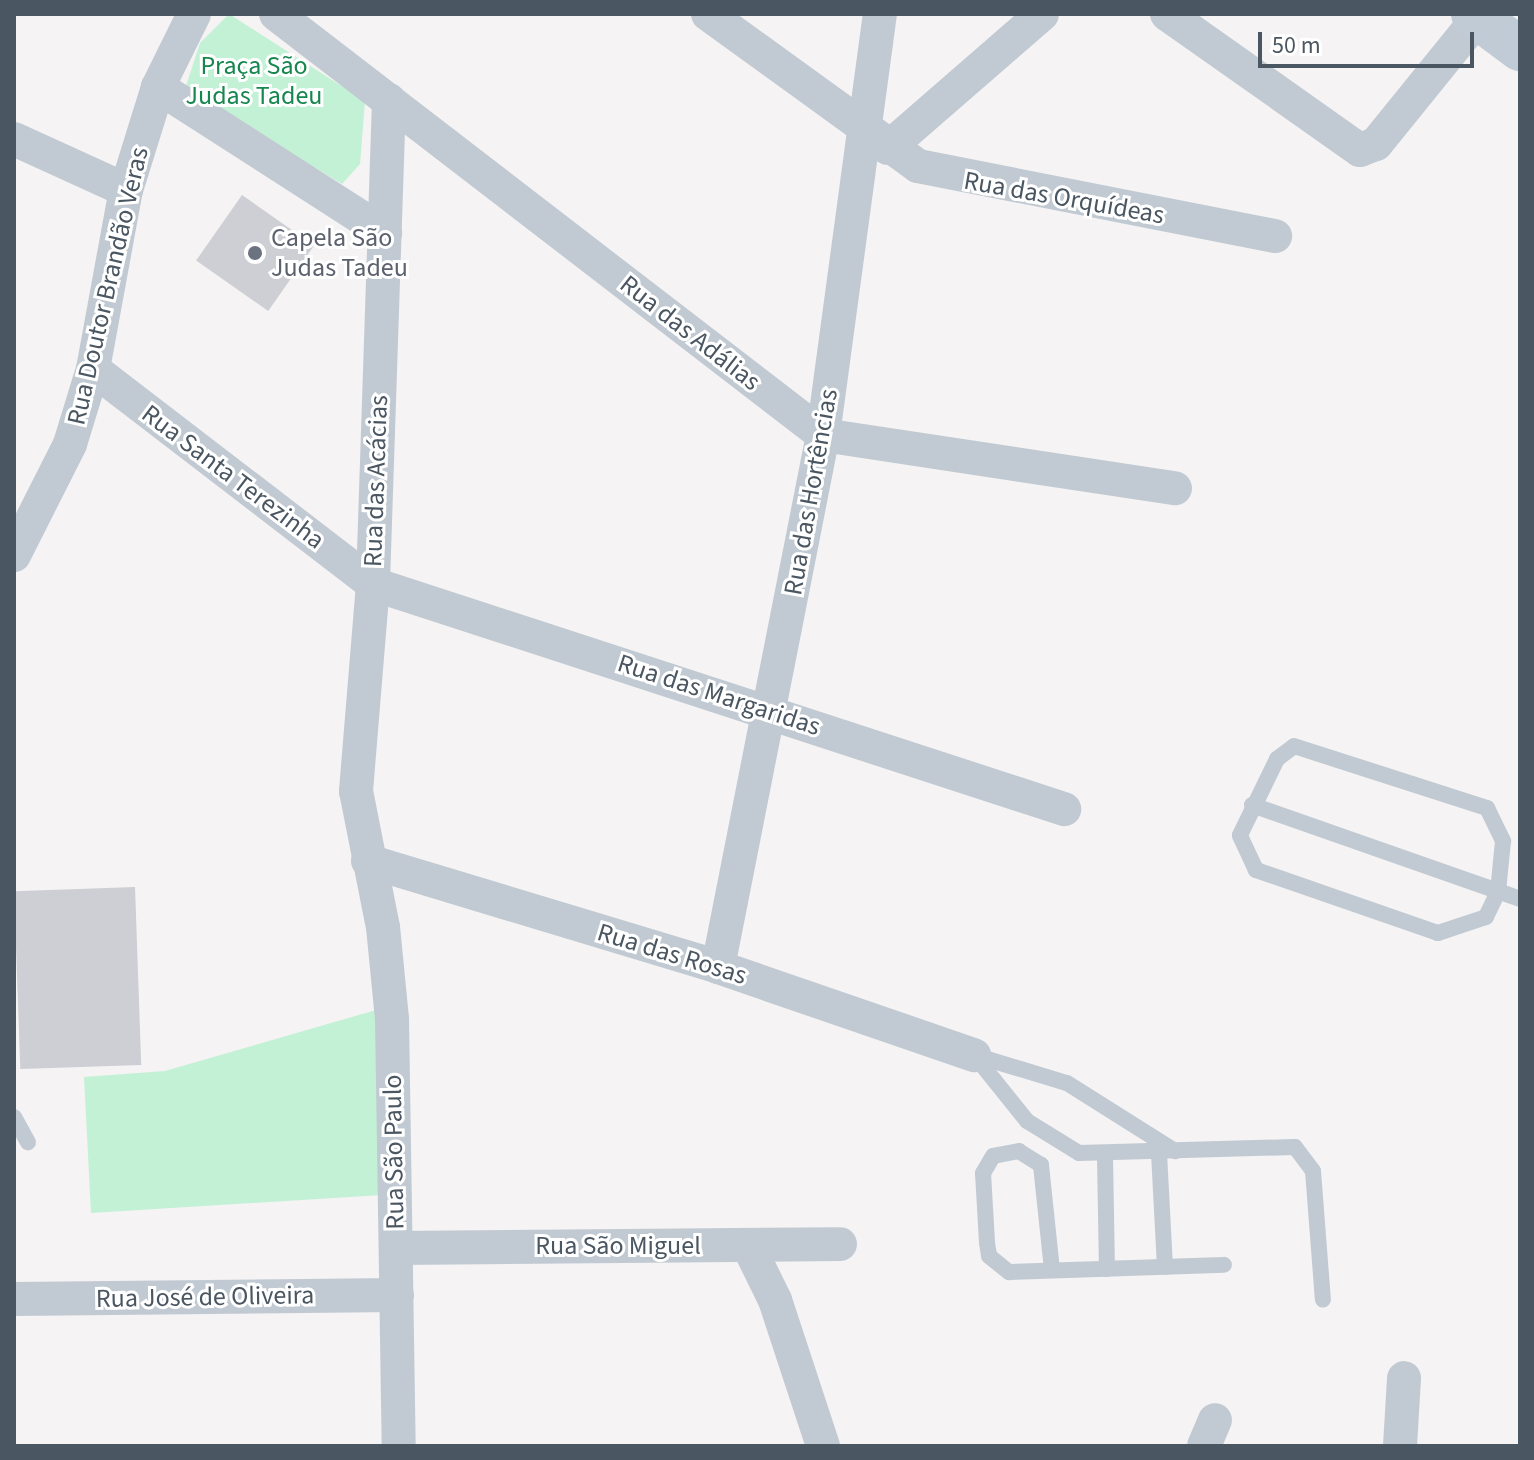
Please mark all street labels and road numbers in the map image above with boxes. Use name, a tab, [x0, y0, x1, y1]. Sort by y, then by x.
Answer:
street label: Rua Doutor Brandão Veras	[61, 144, 155, 428]
street label: Rua das Orquídeas	[961, 165, 1167, 231]
street label: Rua das Adálias	[614, 269, 766, 397]
street label: Rua das Hortências	[778, 387, 844, 597]
street label: Rua das Acácias	[357, 395, 395, 567]
street label: Rua Santa Terezinha	[135, 398, 331, 556]
street label: Rua das Margaridas	[614, 648, 824, 742]
street label: Rua das Rosas	[594, 917, 750, 991]
street label: Rua São Paulo	[377, 1074, 411, 1230]
street label: Rua São Miguel	[535, 1230, 701, 1262]
street label: Rua José de Oliveira	[96, 1279, 314, 1315]

